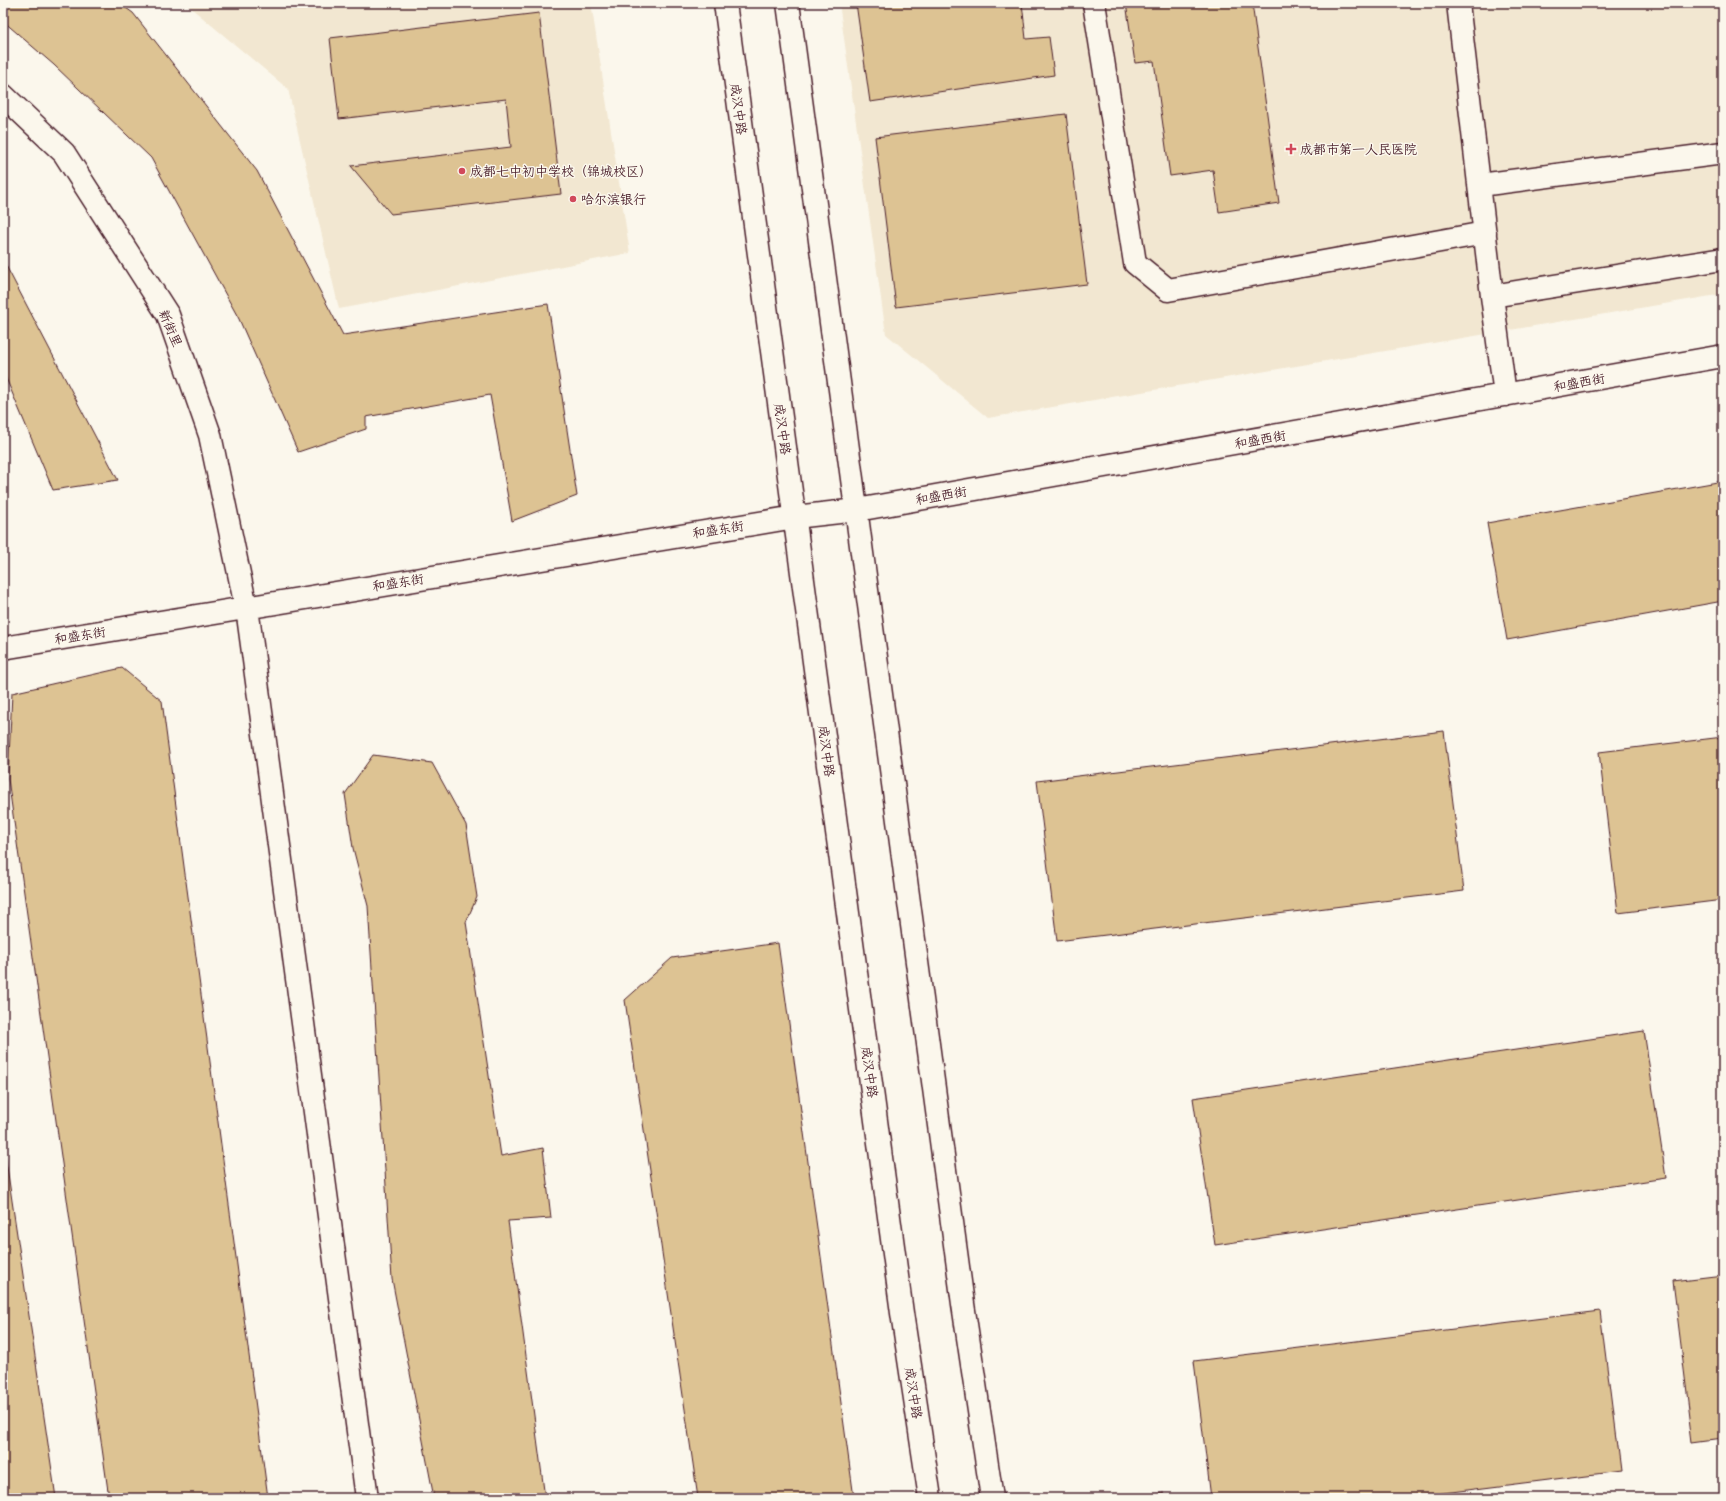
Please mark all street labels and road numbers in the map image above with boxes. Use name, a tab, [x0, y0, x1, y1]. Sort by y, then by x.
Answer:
street label: 成汉中路	[723, 82, 750, 136]
street label: 新街里	[152, 307, 185, 351]
street label: 和盛西街	[1552, 371, 1607, 398]
street label: 成汉中路	[767, 402, 794, 456]
street label: 和盛西街	[1233, 428, 1288, 455]
street label: 和盛西街	[914, 484, 969, 511]
street label: 和盛东街	[691, 518, 746, 545]
street label: 和盛东街	[371, 571, 426, 598]
street label: 和盛东街	[53, 624, 108, 651]
street label: 成汉中路	[811, 724, 838, 778]
street label: 成汉中路	[854, 1045, 881, 1099]
street label: 成汉中路	[898, 1366, 925, 1421]

